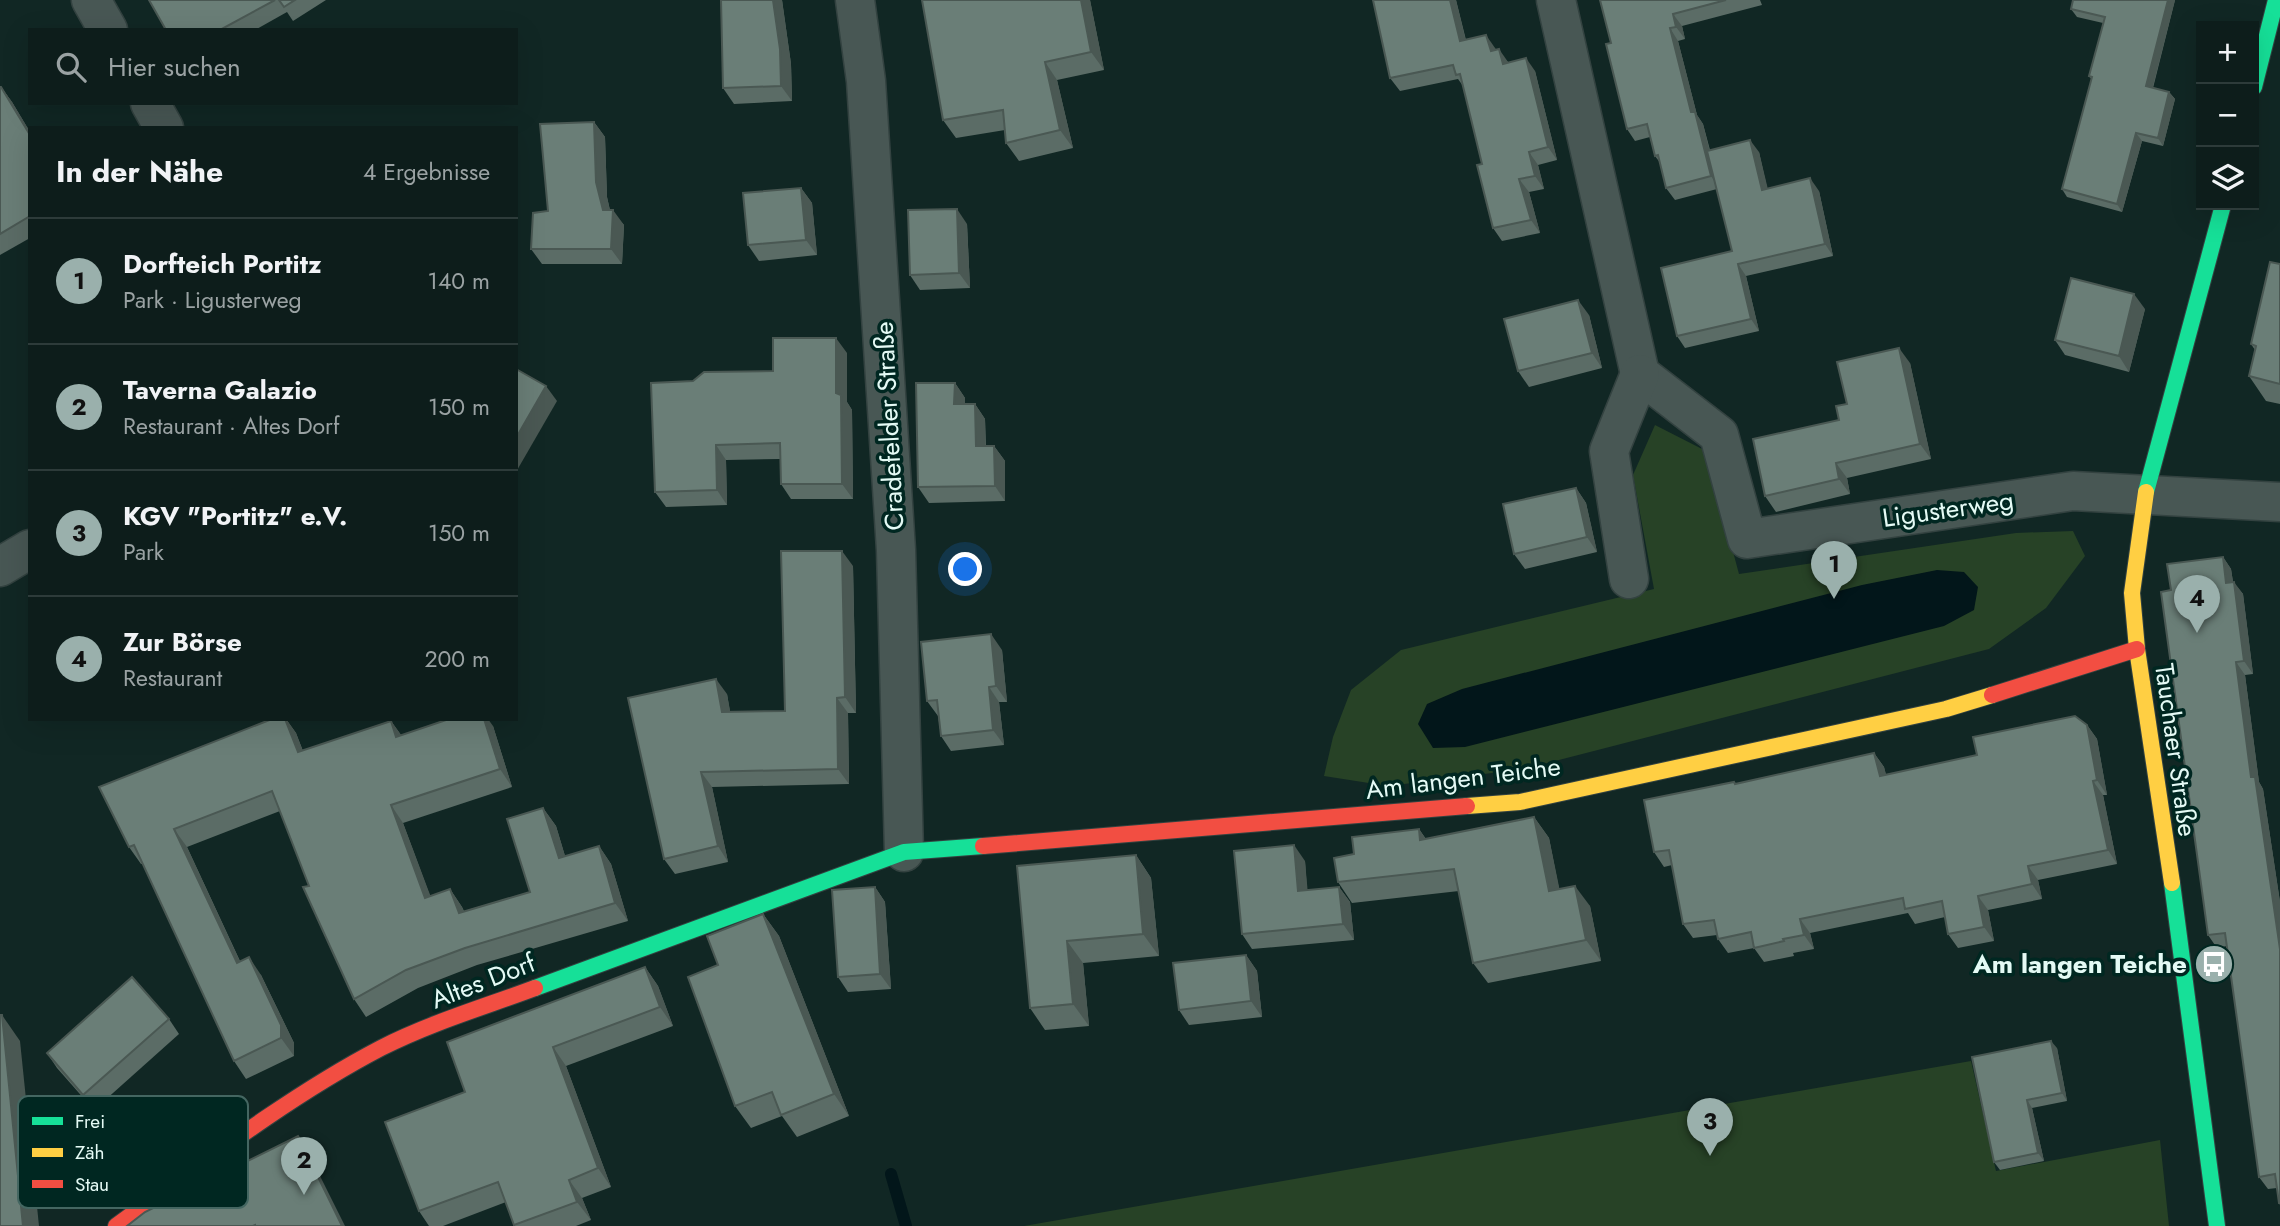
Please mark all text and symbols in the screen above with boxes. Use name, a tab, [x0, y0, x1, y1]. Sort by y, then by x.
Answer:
map controls	[2196, 21, 2259, 210]
button: +	[2196, 21, 2259, 84]
search box	[28, 28, 518, 105]
icon: search	[52, 48, 90, 86]
text: Hier suchen	[108, 48, 241, 86]
button: −	[2196, 84, 2259, 147]
button: layers	[2196, 147, 2259, 210]
text: In der Nähe	[56, 150, 223, 193]
text: 4 Ergebnisse	[363, 155, 490, 189]
text: Dorfteich Portitz	[123, 245, 322, 283]
text: 1	[73, 264, 85, 298]
text: 140 m	[428, 264, 490, 298]
text: Park · Ligusterweg	[123, 283, 302, 317]
street label: Cradefelder Straße	[865, 321, 913, 531]
text: Taverna Galazio	[123, 371, 317, 409]
text: 2	[71, 390, 87, 424]
text: 150 m	[428, 390, 490, 424]
text: Restaurant · Altes Dorf	[123, 409, 340, 443]
street label: Ligusterweg	[1880, 481, 2016, 537]
text: KGV "Portitz" e.V.	[123, 497, 347, 535]
text: 3	[72, 516, 86, 550]
text: 150 m	[428, 516, 490, 550]
text: Park	[123, 535, 164, 569]
pin: 1	[1811, 541, 1857, 599]
your location	[948, 552, 982, 586]
pin: 4	[2174, 575, 2220, 633]
text: Zur Börse	[123, 623, 242, 661]
text: 4	[71, 642, 87, 676]
text: 200 m	[424, 642, 490, 676]
text: Restaurant	[123, 661, 222, 695]
street label: Tauchaer Straße	[2145, 661, 2207, 839]
street label: Am langen Teiche	[1363, 747, 1563, 809]
street label: Altes Dorf	[425, 943, 541, 1018]
bus stop icon: Am langen Teiche	[2193, 943, 2235, 985]
place label: Am langen Teiche	[1972, 945, 2187, 983]
legend	[18, 1096, 248, 1208]
pin: 3	[1687, 1098, 1733, 1156]
text: Frei	[75, 1108, 105, 1135]
pin: 2	[281, 1137, 327, 1195]
text: Zäh	[75, 1139, 105, 1166]
text: Stau	[75, 1171, 109, 1198]

